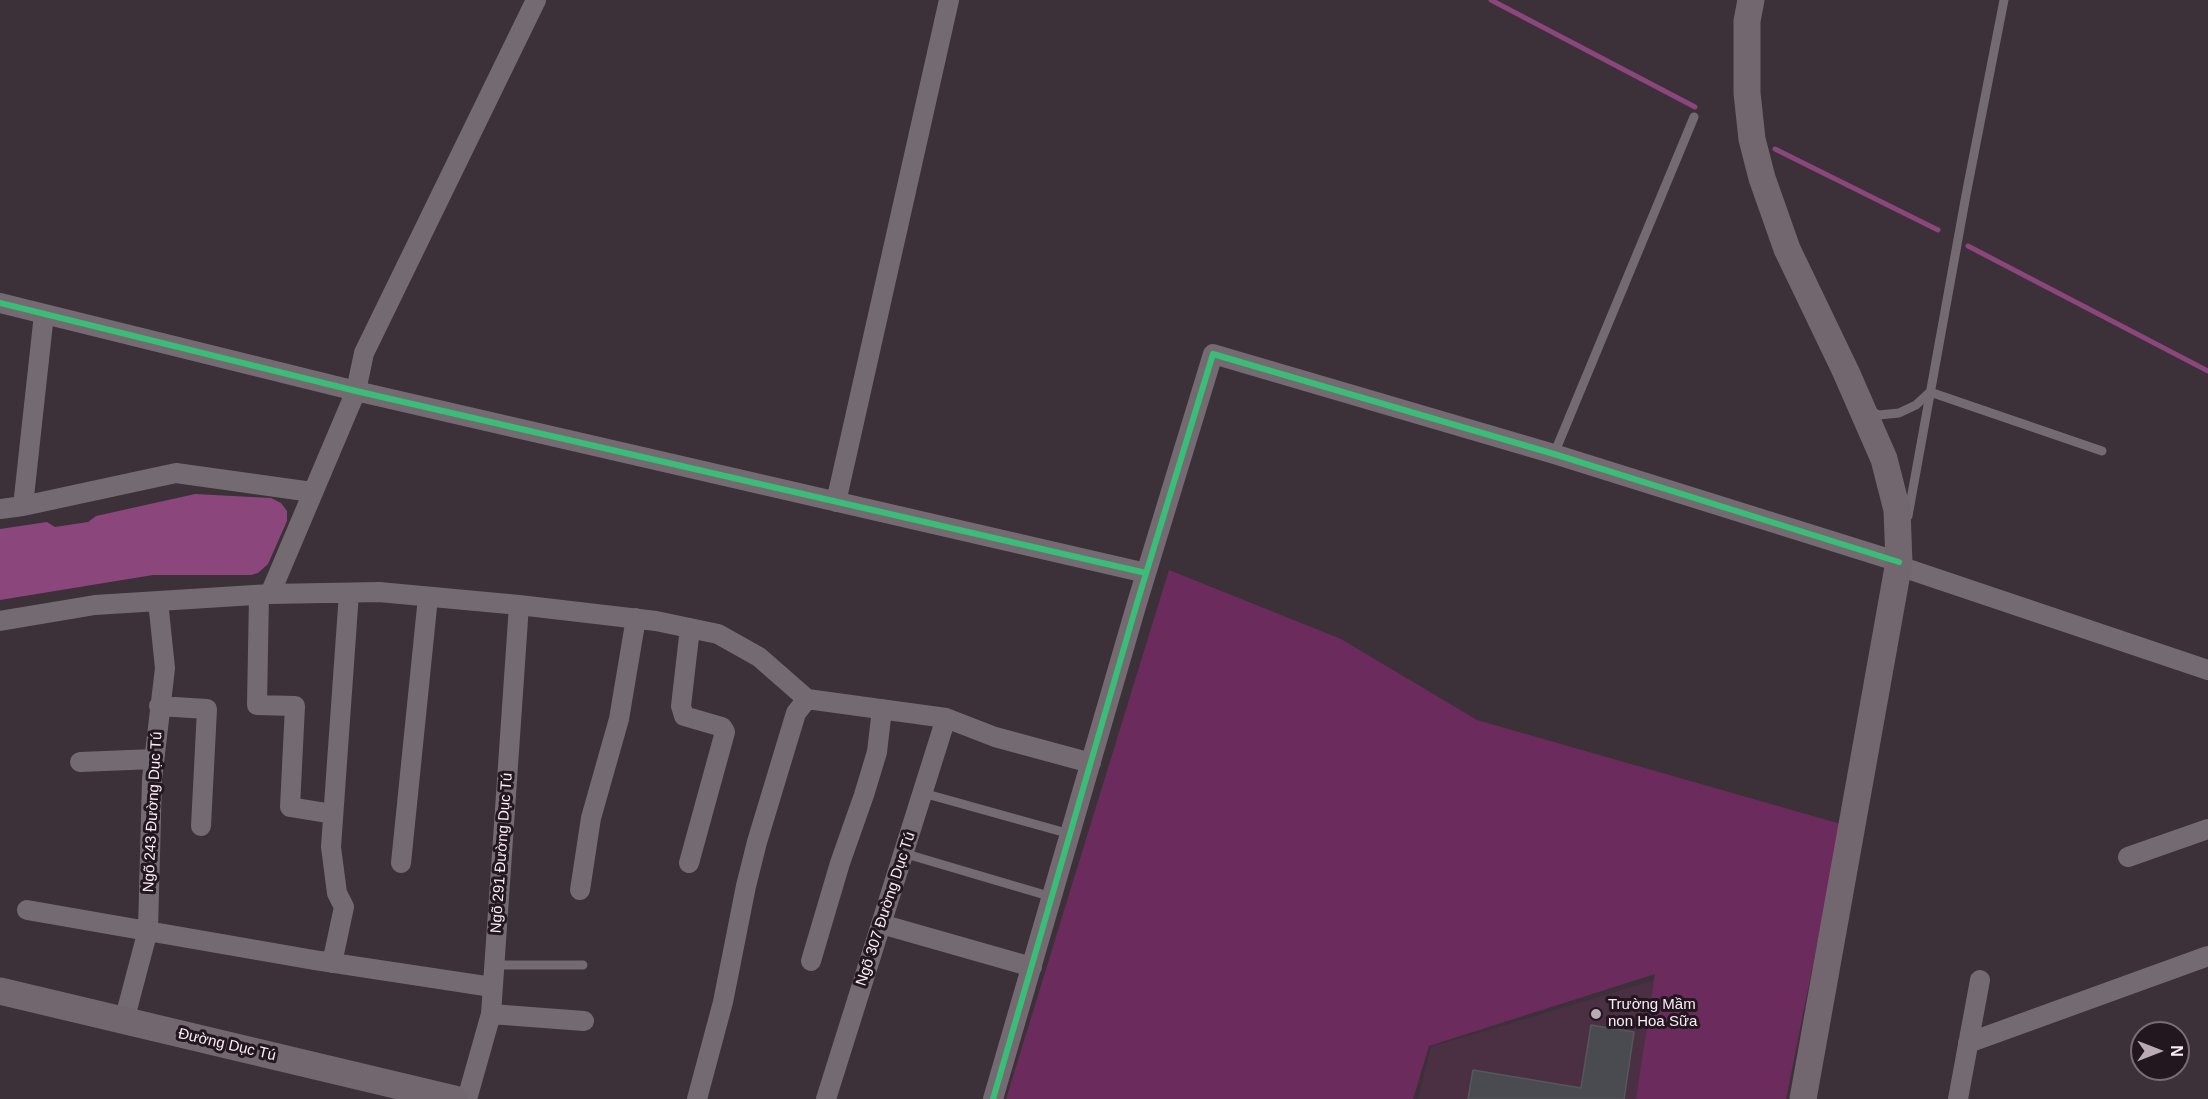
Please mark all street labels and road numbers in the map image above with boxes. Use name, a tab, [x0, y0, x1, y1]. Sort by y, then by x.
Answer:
street label: Ngõ 243 Đường Dục Tú	[140, 731, 166, 893]
street label: Ngõ 291 Đường Dục Tú	[487, 772, 517, 934]
street label: Ngõ 307 Đường Dục Tú	[853, 830, 919, 988]
street label: Đường Dục Tú	[176, 1025, 278, 1065]

